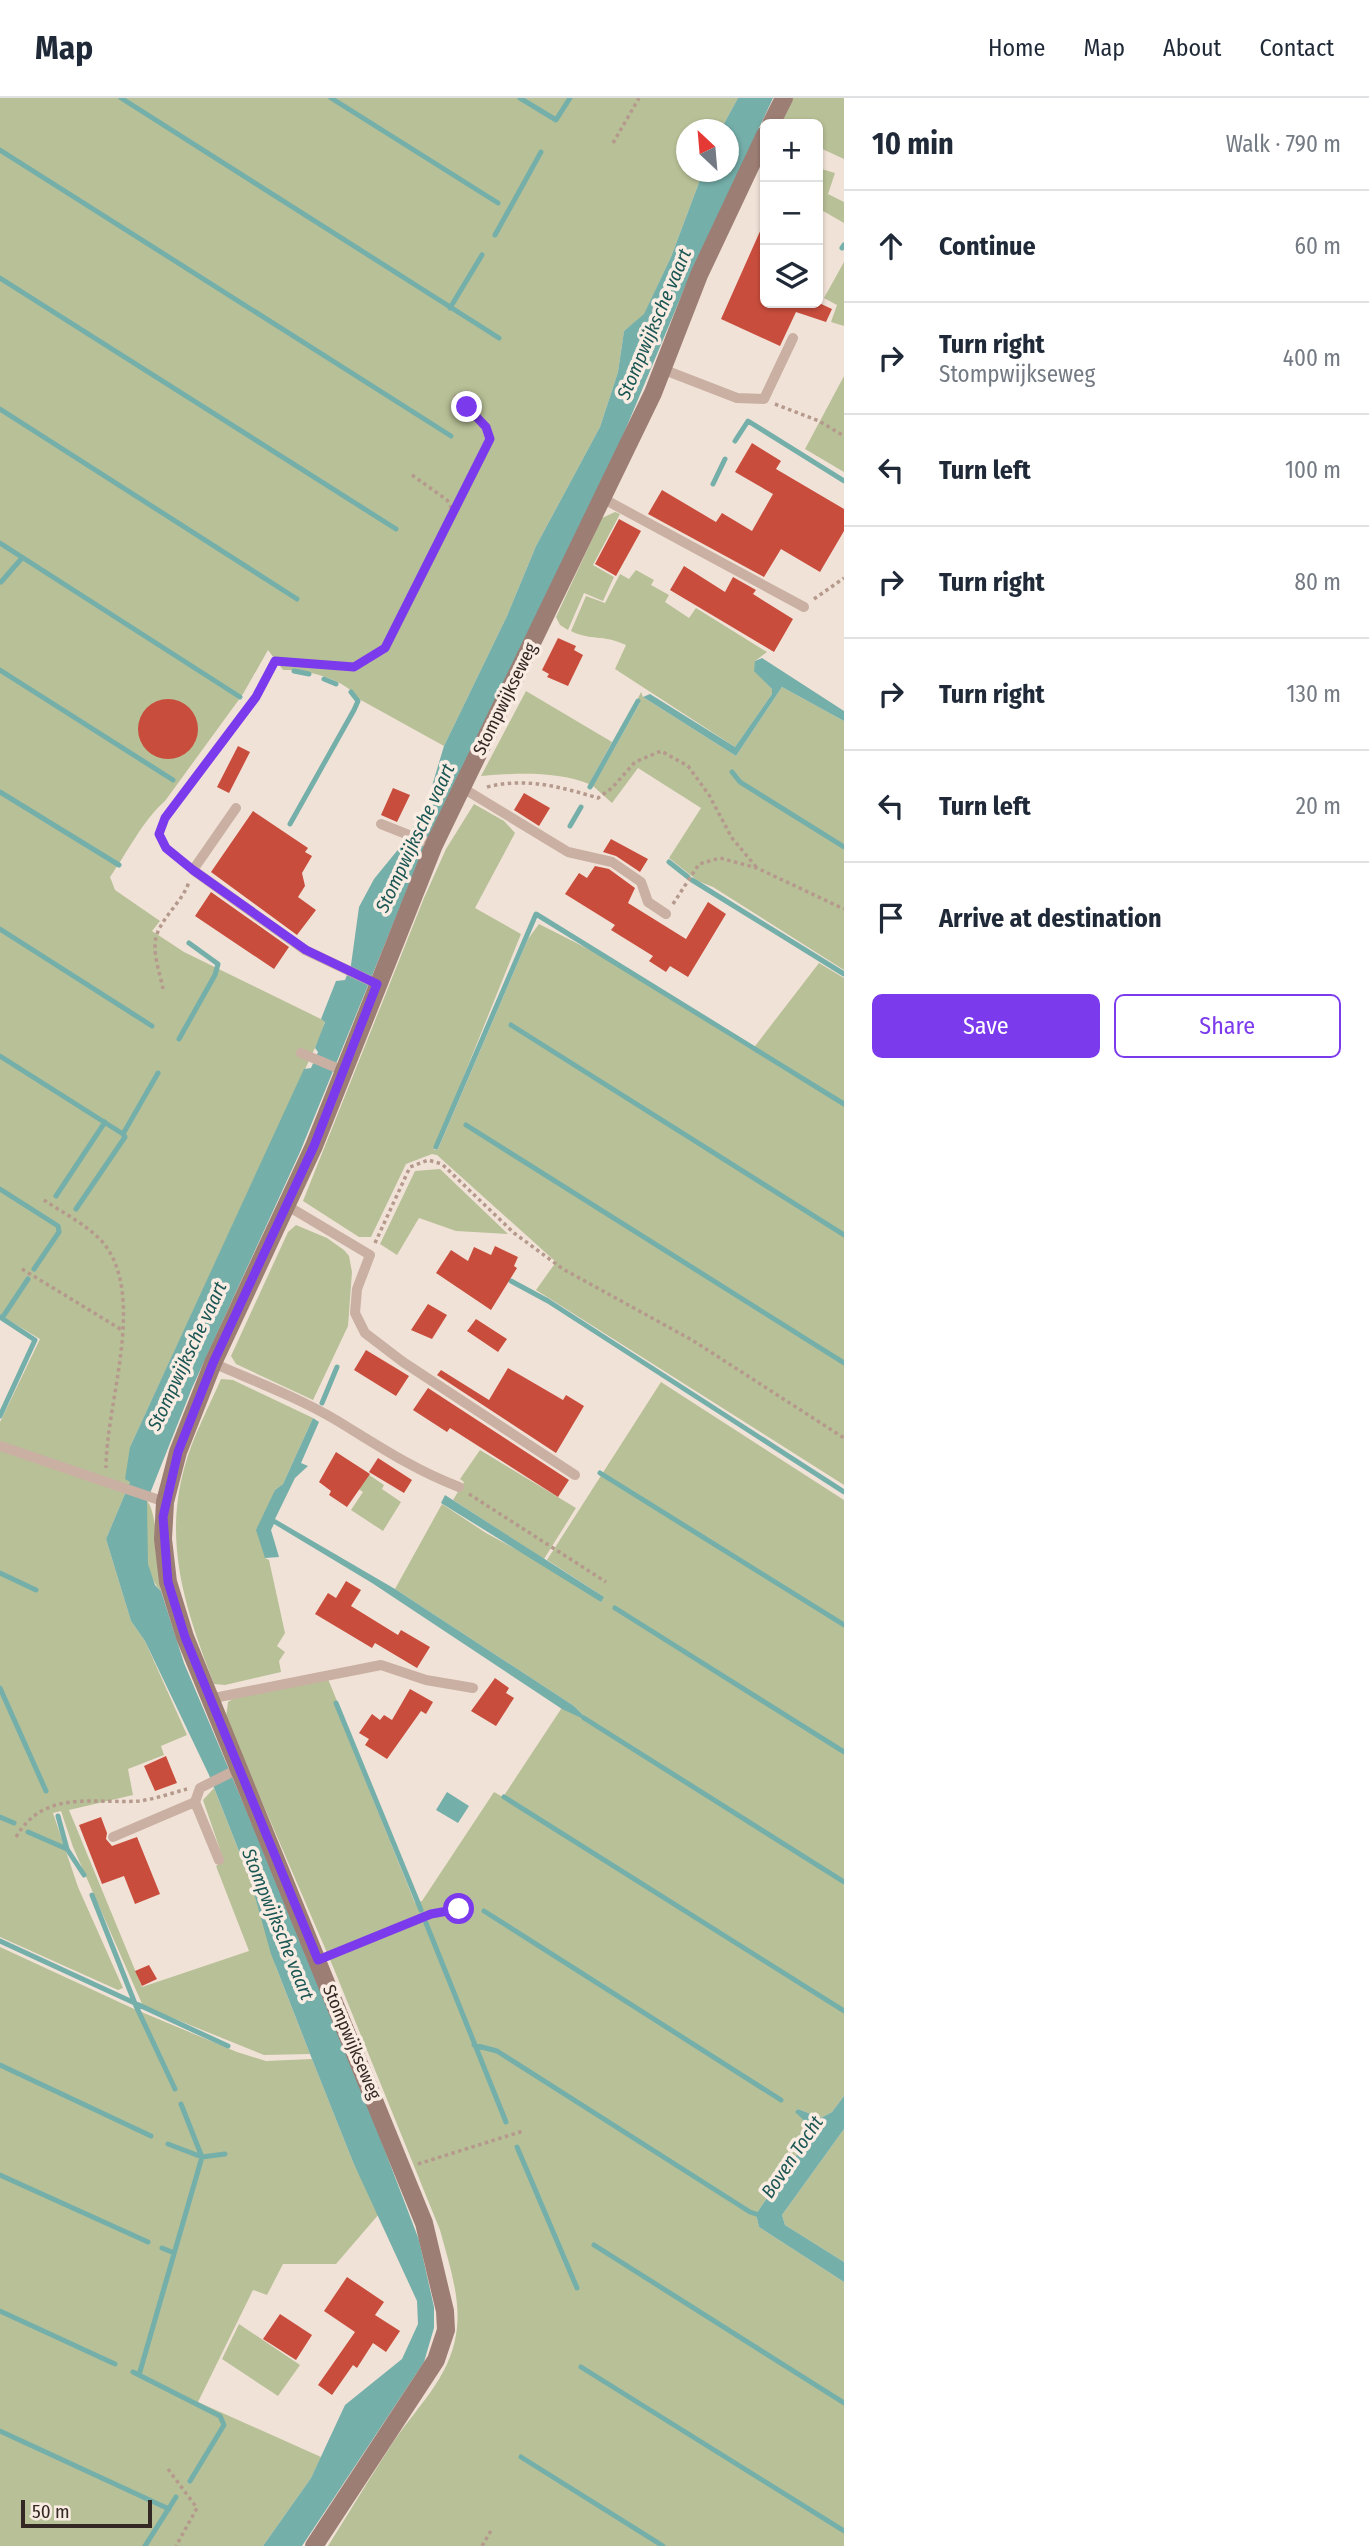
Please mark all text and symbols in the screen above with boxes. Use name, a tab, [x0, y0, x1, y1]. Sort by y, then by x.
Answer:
text: Map	[35, 28, 93, 68]
text: Home	[988, 34, 1045, 62]
text: Map	[1083, 34, 1125, 62]
text: About	[1163, 34, 1221, 62]
text: Contact	[1259, 34, 1334, 62]
north arrow	[676, 119, 739, 182]
map controls	[760, 119, 823, 308]
button: +	[760, 119, 823, 182]
text: 10 min	[872, 126, 954, 162]
text: Walk · 790 m	[1226, 130, 1341, 158]
button: −	[760, 182, 823, 245]
icon: ahead	[872, 227, 910, 265]
text: Continue	[939, 231, 1036, 262]
text: 60 m	[1295, 232, 1341, 260]
water label: Stompwijksche vaart	[612, 245, 696, 404]
button: layers	[760, 245, 823, 308]
text: Turn right	[939, 329, 1045, 360]
icon: right	[872, 339, 910, 377]
text: 400 m	[1283, 344, 1341, 372]
text: Stompwijkseweg	[939, 360, 1095, 388]
route end	[451, 391, 482, 422]
icon: left	[872, 451, 910, 489]
text: Turn left	[939, 455, 1031, 486]
text: 100 m	[1285, 456, 1341, 484]
icon: right	[872, 563, 910, 601]
text: Turn right	[939, 567, 1045, 598]
text: 80 m	[1294, 568, 1341, 596]
street label: Stompwijkseweg	[468, 639, 542, 759]
icon: right	[872, 675, 910, 713]
text: Turn right	[939, 679, 1045, 710]
text: 130 m	[1287, 680, 1341, 708]
water label: Stompwijksche vaart	[370, 759, 460, 917]
icon: left	[872, 787, 910, 825]
text: Turn left	[939, 791, 1031, 822]
text: 20 m	[1296, 792, 1341, 820]
icon: arrive	[872, 899, 910, 937]
text: Arrive at destination	[939, 903, 1162, 934]
button: Save	[872, 994, 1100, 1058]
button: Share	[1114, 994, 1341, 1058]
water label: Stompwijksche vaart	[142, 1277, 232, 1435]
water label: Stompwijksche vaart	[237, 1844, 319, 2004]
route start	[443, 1893, 474, 1924]
street label: Stompwijkseweg	[318, 1981, 386, 2103]
water label: Boven Tocht	[756, 2111, 828, 2202]
scale bar	[21, 2497, 152, 2529]
text: 50 m	[32, 2500, 70, 2523]

